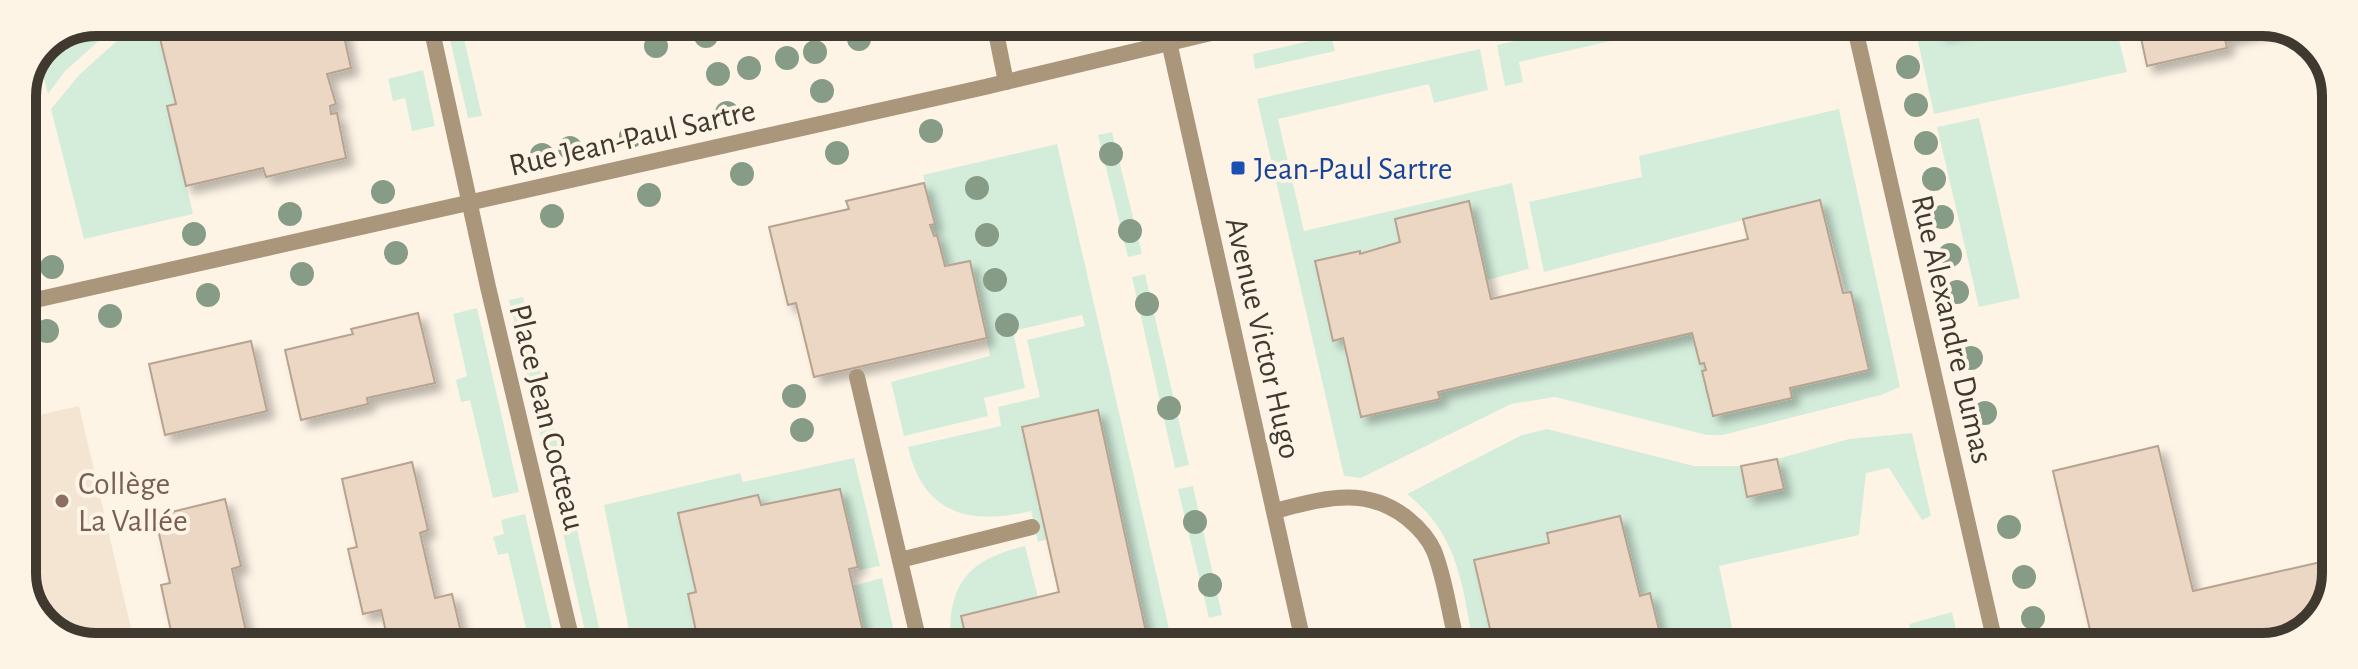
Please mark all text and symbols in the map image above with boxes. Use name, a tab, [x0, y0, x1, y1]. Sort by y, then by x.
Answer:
street label: Rue Jean-Paul Sartre	[506, 94, 759, 182]
place label: Jean-Paul Sartre	[1254, 153, 1453, 185]
marker: Jean-Paul Sartre	[1229, 159, 1247, 177]
street label: Rue Alexandre Dumas	[1906, 192, 1999, 467]
street label: Avenue Victor Hugo	[1220, 214, 1306, 462]
street label: Place Jean Cocteau	[503, 301, 591, 533]
place label: Collège La Vallée	[78, 468, 188, 537]
marker: Collège La Vallée	[53, 492, 71, 510]

